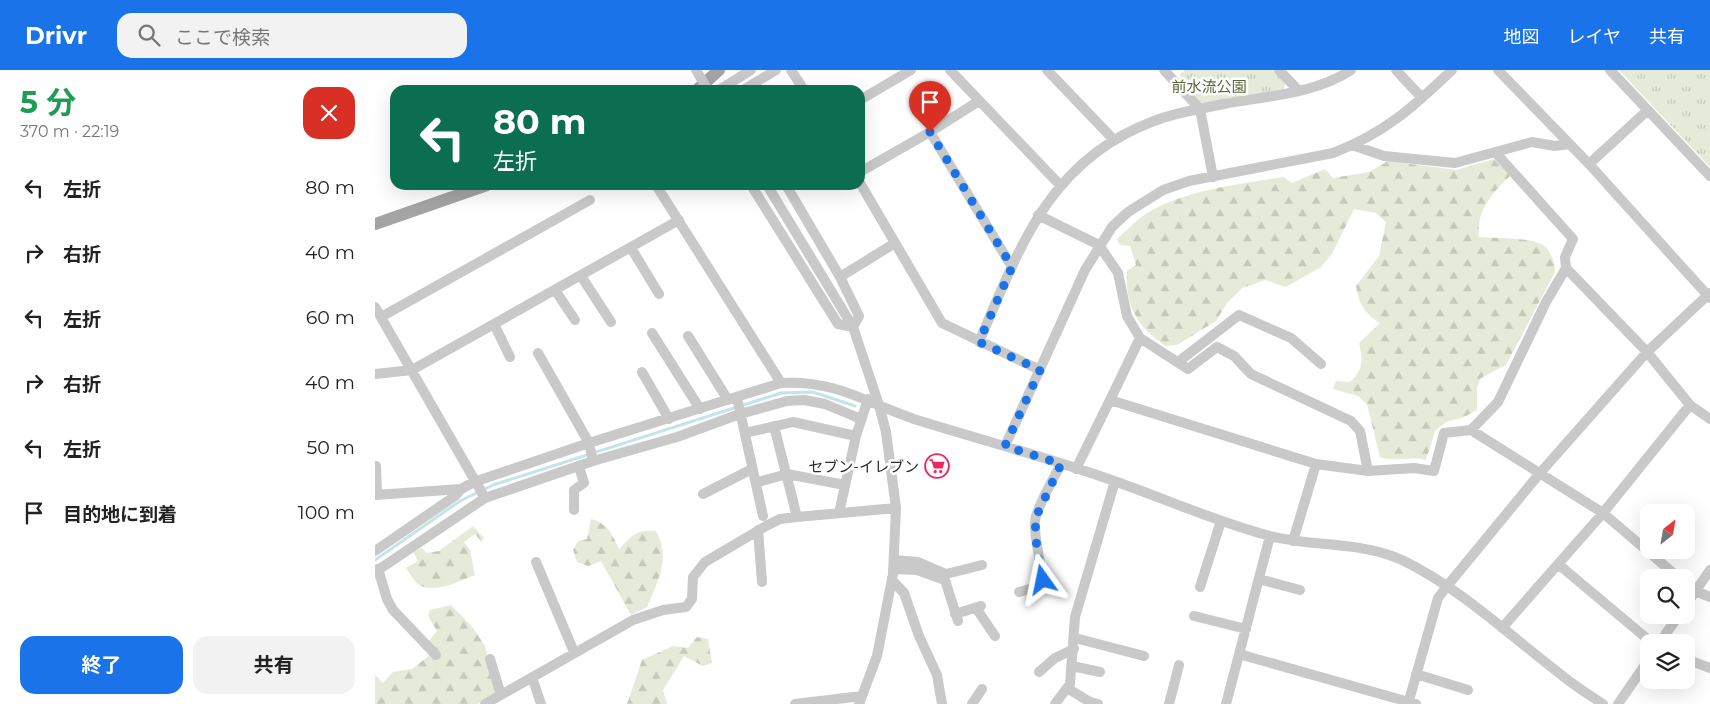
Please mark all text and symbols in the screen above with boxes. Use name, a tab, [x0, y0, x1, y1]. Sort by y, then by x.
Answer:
search box	[117, 13, 467, 58]
text: Drivr	[25, 21, 87, 50]
icon: search	[135, 21, 163, 49]
text: ここで検索	[175, 26, 270, 49]
text: 地図	[1504, 26, 1540, 48]
text: レイヤ	[1568, 26, 1621, 48]
text: 共有	[1649, 26, 1685, 48]
park label: 前水流公園	[1171, 77, 1247, 96]
pin	[909, 81, 951, 132]
text: 5 分	[20, 84, 76, 121]
button: close	[303, 87, 355, 139]
icon: arrive	[916, 88, 944, 116]
text: 80 m	[493, 100, 587, 143]
icon: left	[410, 105, 475, 170]
text: 370 m · 22:19	[20, 122, 119, 141]
text: 左折	[493, 148, 537, 175]
icon: left	[20, 174, 48, 202]
text: 80 m	[305, 176, 355, 199]
text: 左折	[63, 178, 101, 201]
icon: right	[20, 239, 48, 267]
text: 40 m	[305, 241, 355, 264]
text: 右折	[63, 243, 101, 266]
icon: left	[20, 304, 48, 332]
text: 60 m	[306, 306, 355, 329]
text: 左折	[63, 308, 101, 331]
icon: right	[20, 369, 48, 397]
text: 40 m	[305, 371, 355, 394]
text: 右折	[63, 373, 101, 396]
icon: left	[20, 434, 48, 462]
text: 50 m	[307, 436, 355, 459]
text: 左折	[63, 438, 101, 461]
supermarket icon: セブン-イレブン	[924, 453, 950, 479]
place label: セブン-イレブン	[808, 457, 919, 476]
icon: arrive	[20, 499, 48, 527]
text: 100 m	[298, 501, 355, 524]
text: 目的地に到着	[63, 503, 177, 526]
north arrow	[1640, 504, 1695, 559]
map controls	[1640, 504, 1695, 689]
position arrow	[1016, 553, 1068, 605]
button: search	[1640, 569, 1695, 624]
button: layers	[1640, 634, 1695, 689]
button: 終了	[20, 636, 183, 694]
button: 共有	[193, 636, 355, 694]

